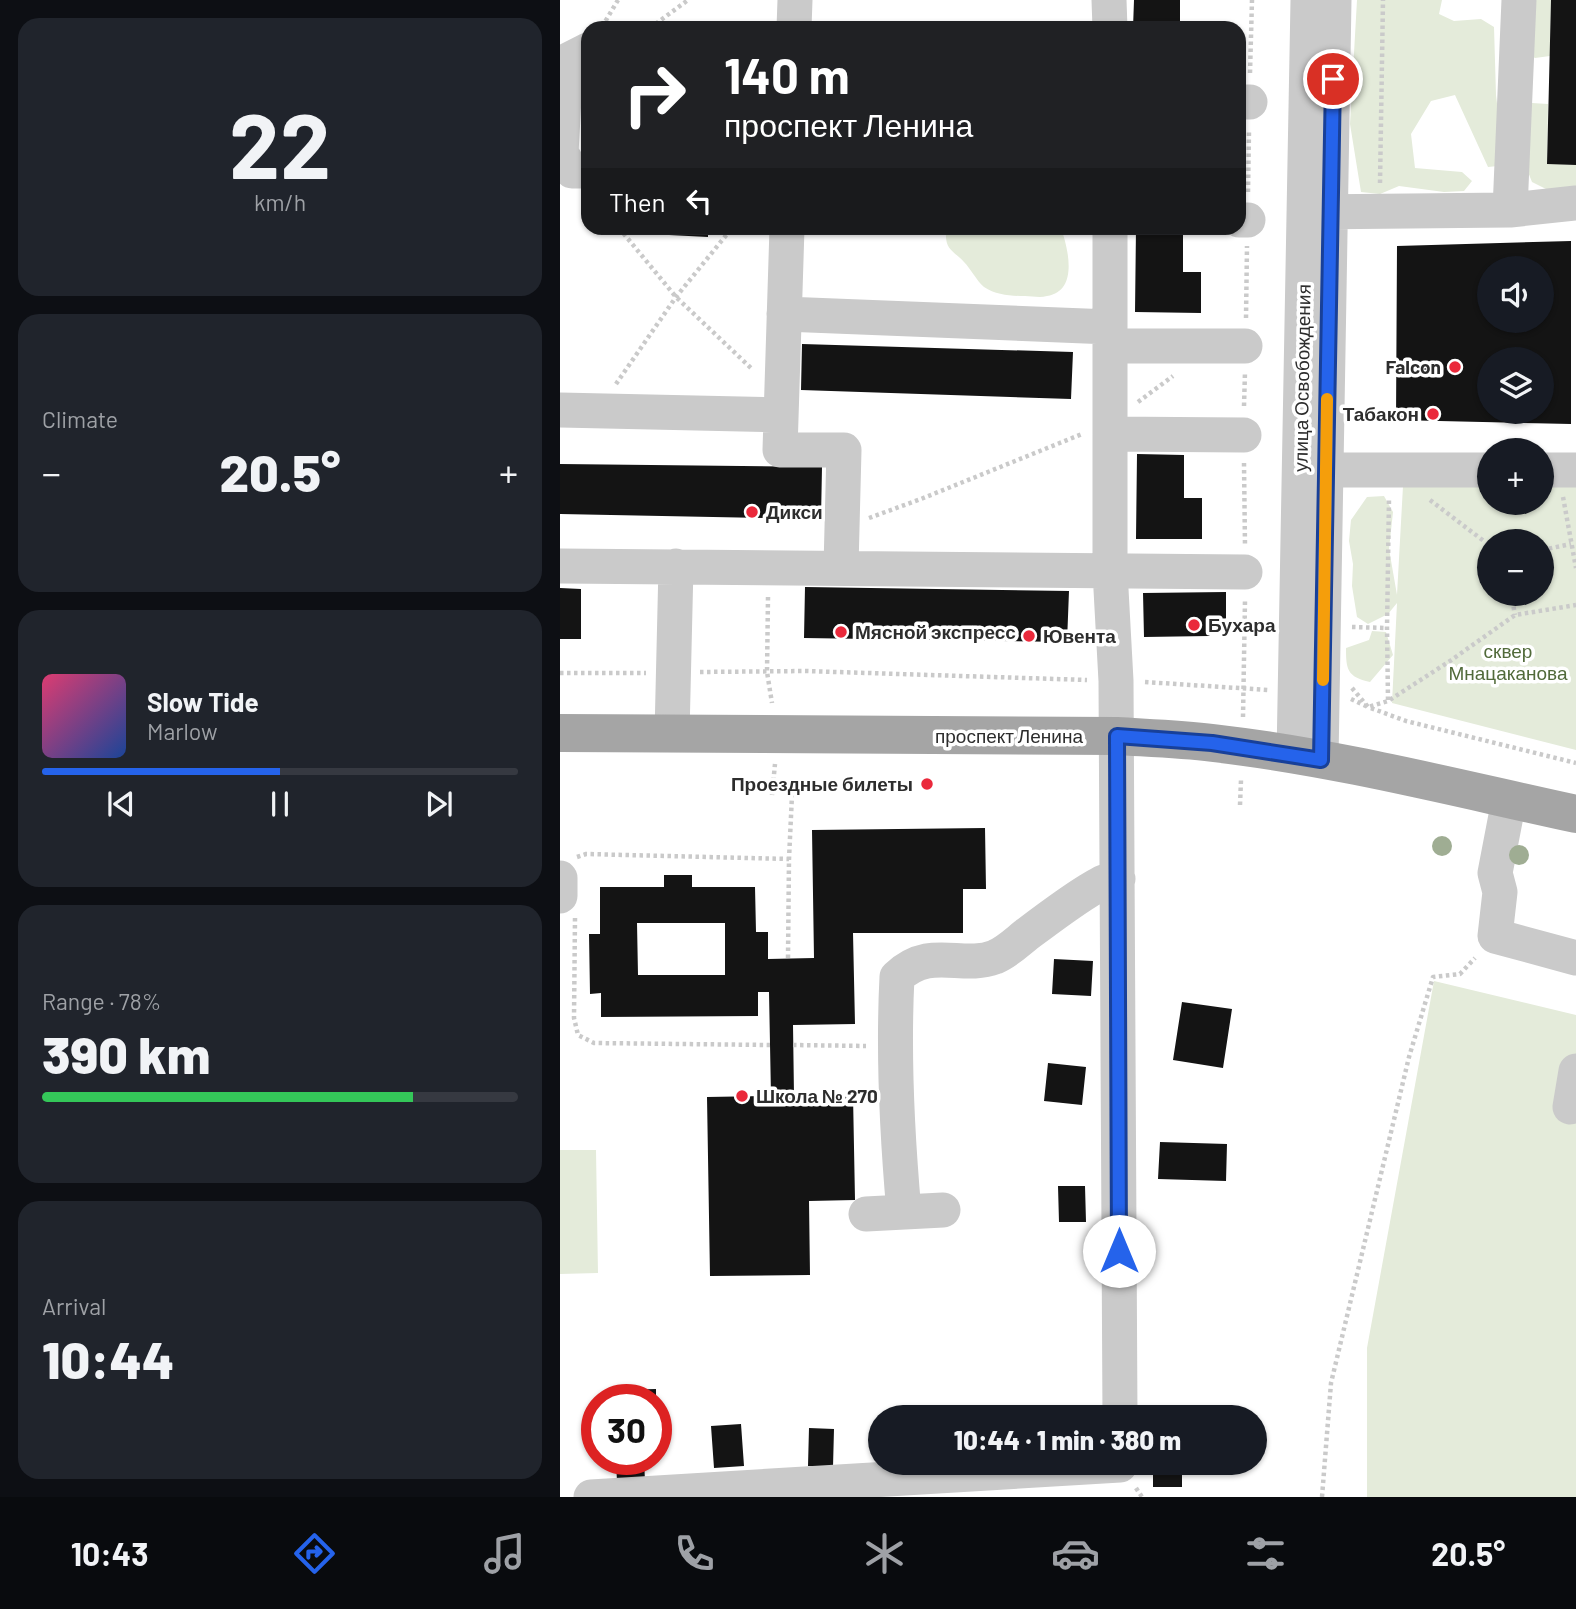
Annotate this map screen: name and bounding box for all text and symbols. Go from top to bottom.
text: 140 m [724,45,850,104]
icon: right [609,49,700,140]
pin [1303,49,1363,109]
icon: arrive [1314,60,1352,98]
text: 22 [229,88,331,197]
text: проспект Ленина [724,105,973,143]
icon: left [680,182,718,220]
text: Then [609,186,666,217]
text: km/h [254,188,306,216]
map controls [1477,256,1554,606]
button: sound [1477,256,1554,333]
street label: улица Освобождения [1288,284,1315,472]
button: layers [1477,347,1554,424]
place label: Falcon [1386,355,1441,378]
marker: Falcon [1447,359,1463,375]
place label: Табакон [1343,402,1419,425]
text: Climate [42,405,118,433]
marker: Табакон [1425,406,1441,422]
button: + [1477,438,1554,515]
text: 20.5° [219,440,341,502]
text: − [42,449,61,495]
text: + [499,449,518,495]
place label: Дикси [766,500,823,523]
marker: Дикси [744,504,760,520]
button: − [1477,529,1554,606]
place label: Бухара [1208,613,1276,636]
marker: Бухара [1186,617,1202,633]
place label: Мясной экспресс [855,620,1016,643]
marker: Мясной экспресс [833,624,849,640]
place label: Ювента [1043,624,1116,647]
marker: Ювента [1021,628,1037,644]
park label: сквер Мнацаканова [1448,639,1568,684]
text: Slow Tide [147,686,259,717]
text: Marlow [147,717,218,745]
street label: проспект Ленина [935,724,1083,747]
place label: Проездные билеты [731,772,913,795]
marker: Проездные билеты [919,776,935,792]
icon: previous [102,785,140,823]
icon: pause [261,785,299,823]
icon: next [420,785,458,823]
text: Range · 78% [42,987,161,1015]
text: 390 km [42,1022,210,1084]
place label: Школа № 270 [756,1084,878,1107]
marker: Школа № 270 [734,1088,750,1104]
position arrow [1082,1214,1156,1288]
text: Arrival [42,1292,106,1320]
text: 10:44 [42,1327,174,1389]
speed limit sign: 30 [581,1384,672,1475]
text: 10:44 · 1 min · 380 m [954,1424,1181,1455]
icon: directions [290,1529,339,1578]
icon: music [480,1529,529,1578]
icon: phone [670,1529,719,1578]
icon: climate [860,1529,909,1578]
icon: car [1051,1529,1100,1578]
icon: filters [1241,1529,1290,1578]
text: 10:43 [71,1534,148,1572]
text: 20.5° [1431,1534,1505,1572]

